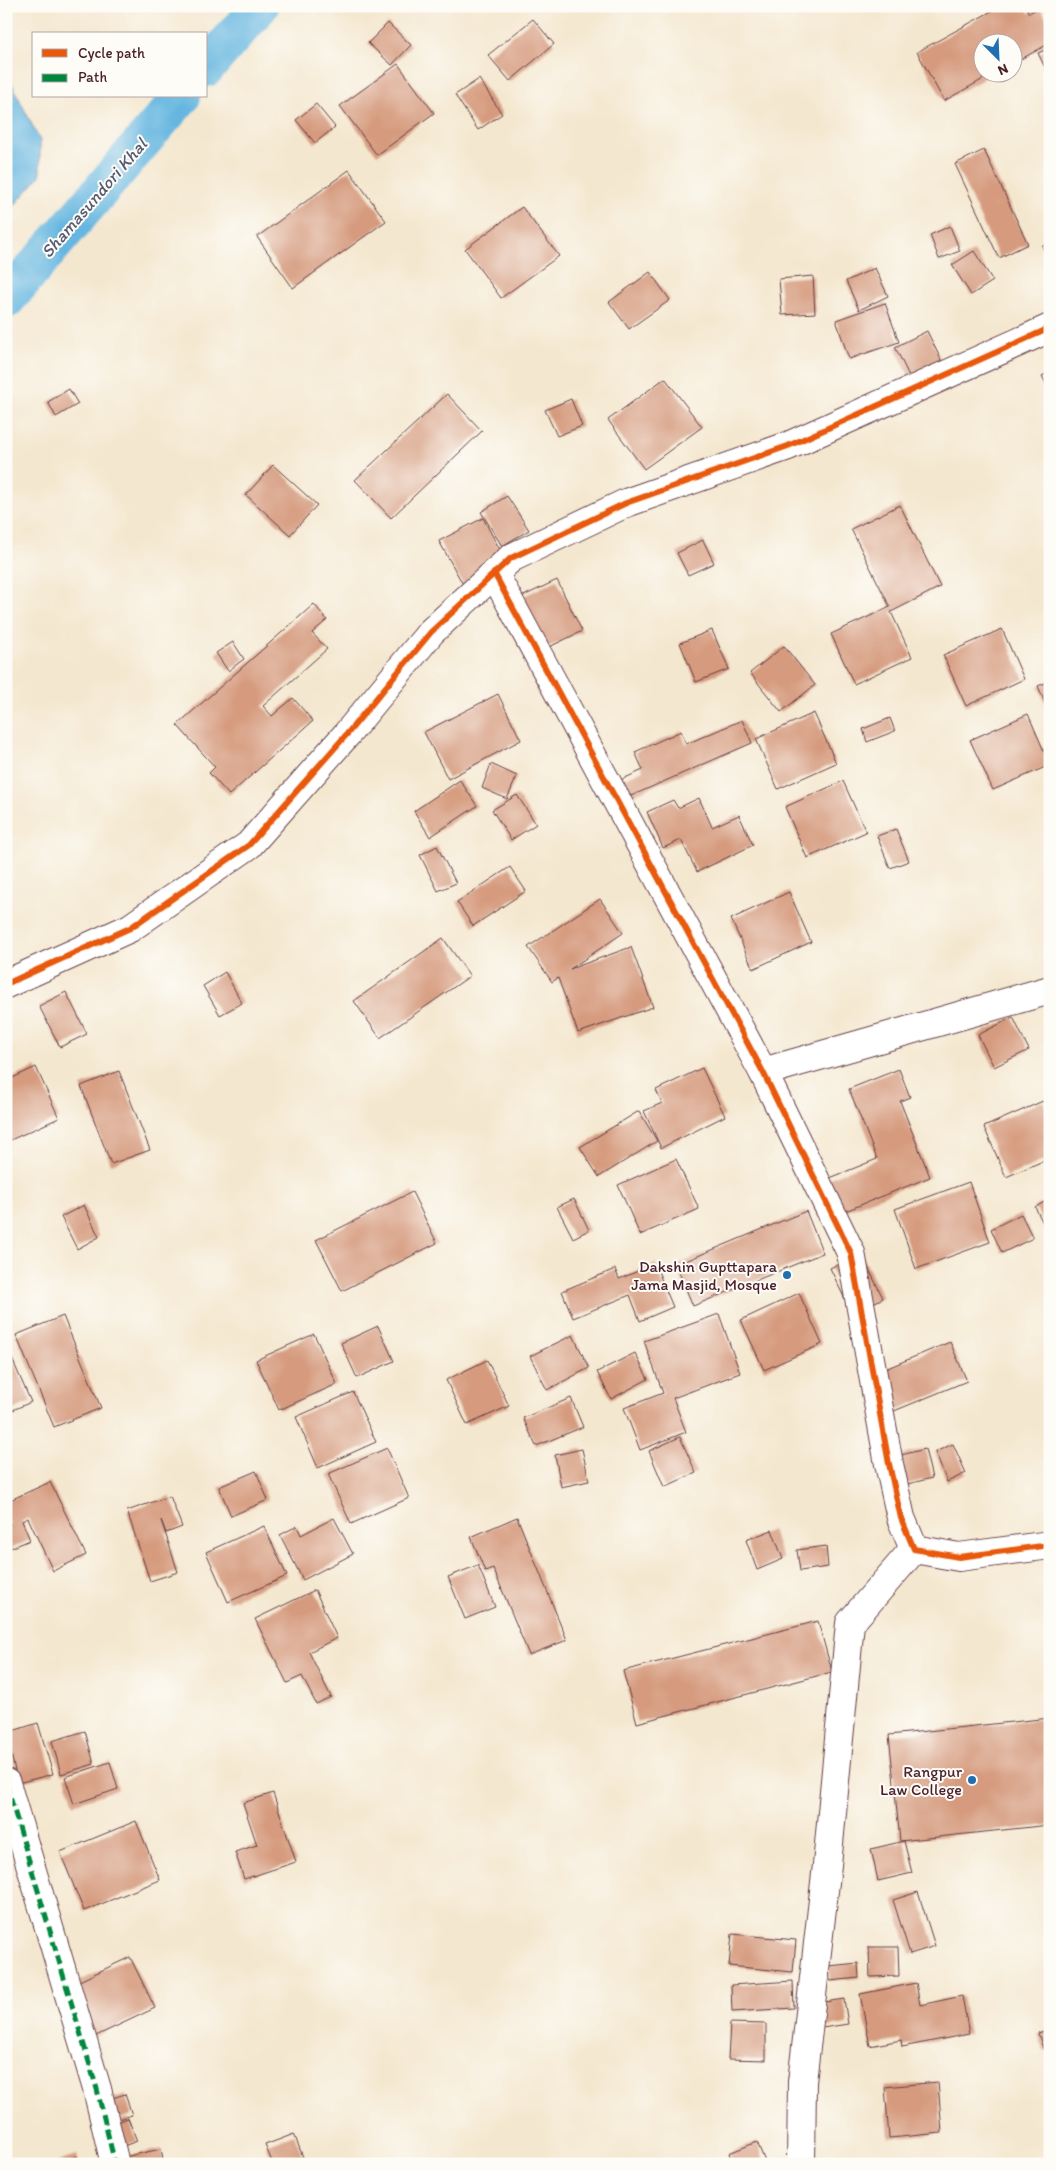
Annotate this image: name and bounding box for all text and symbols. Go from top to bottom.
legend [32,32,208,98]
north arrow [974,32,1024,82]
text: Cycle path [78,44,145,62]
text: N [995,60,1011,79]
text: Path [78,68,107,86]
water label: Shamasundori Khal [36,132,153,262]
place label: Dakshin Gupttapara Jama Masjid, Mosque [631,1257,778,1294]
marker: Dakshin Gupttapara Jama Masjid, Mosque [781,1269,793,1281]
place label: Rangpur Law College [880,1762,963,1799]
marker: Rangpur Law College [966,1774,978,1786]

